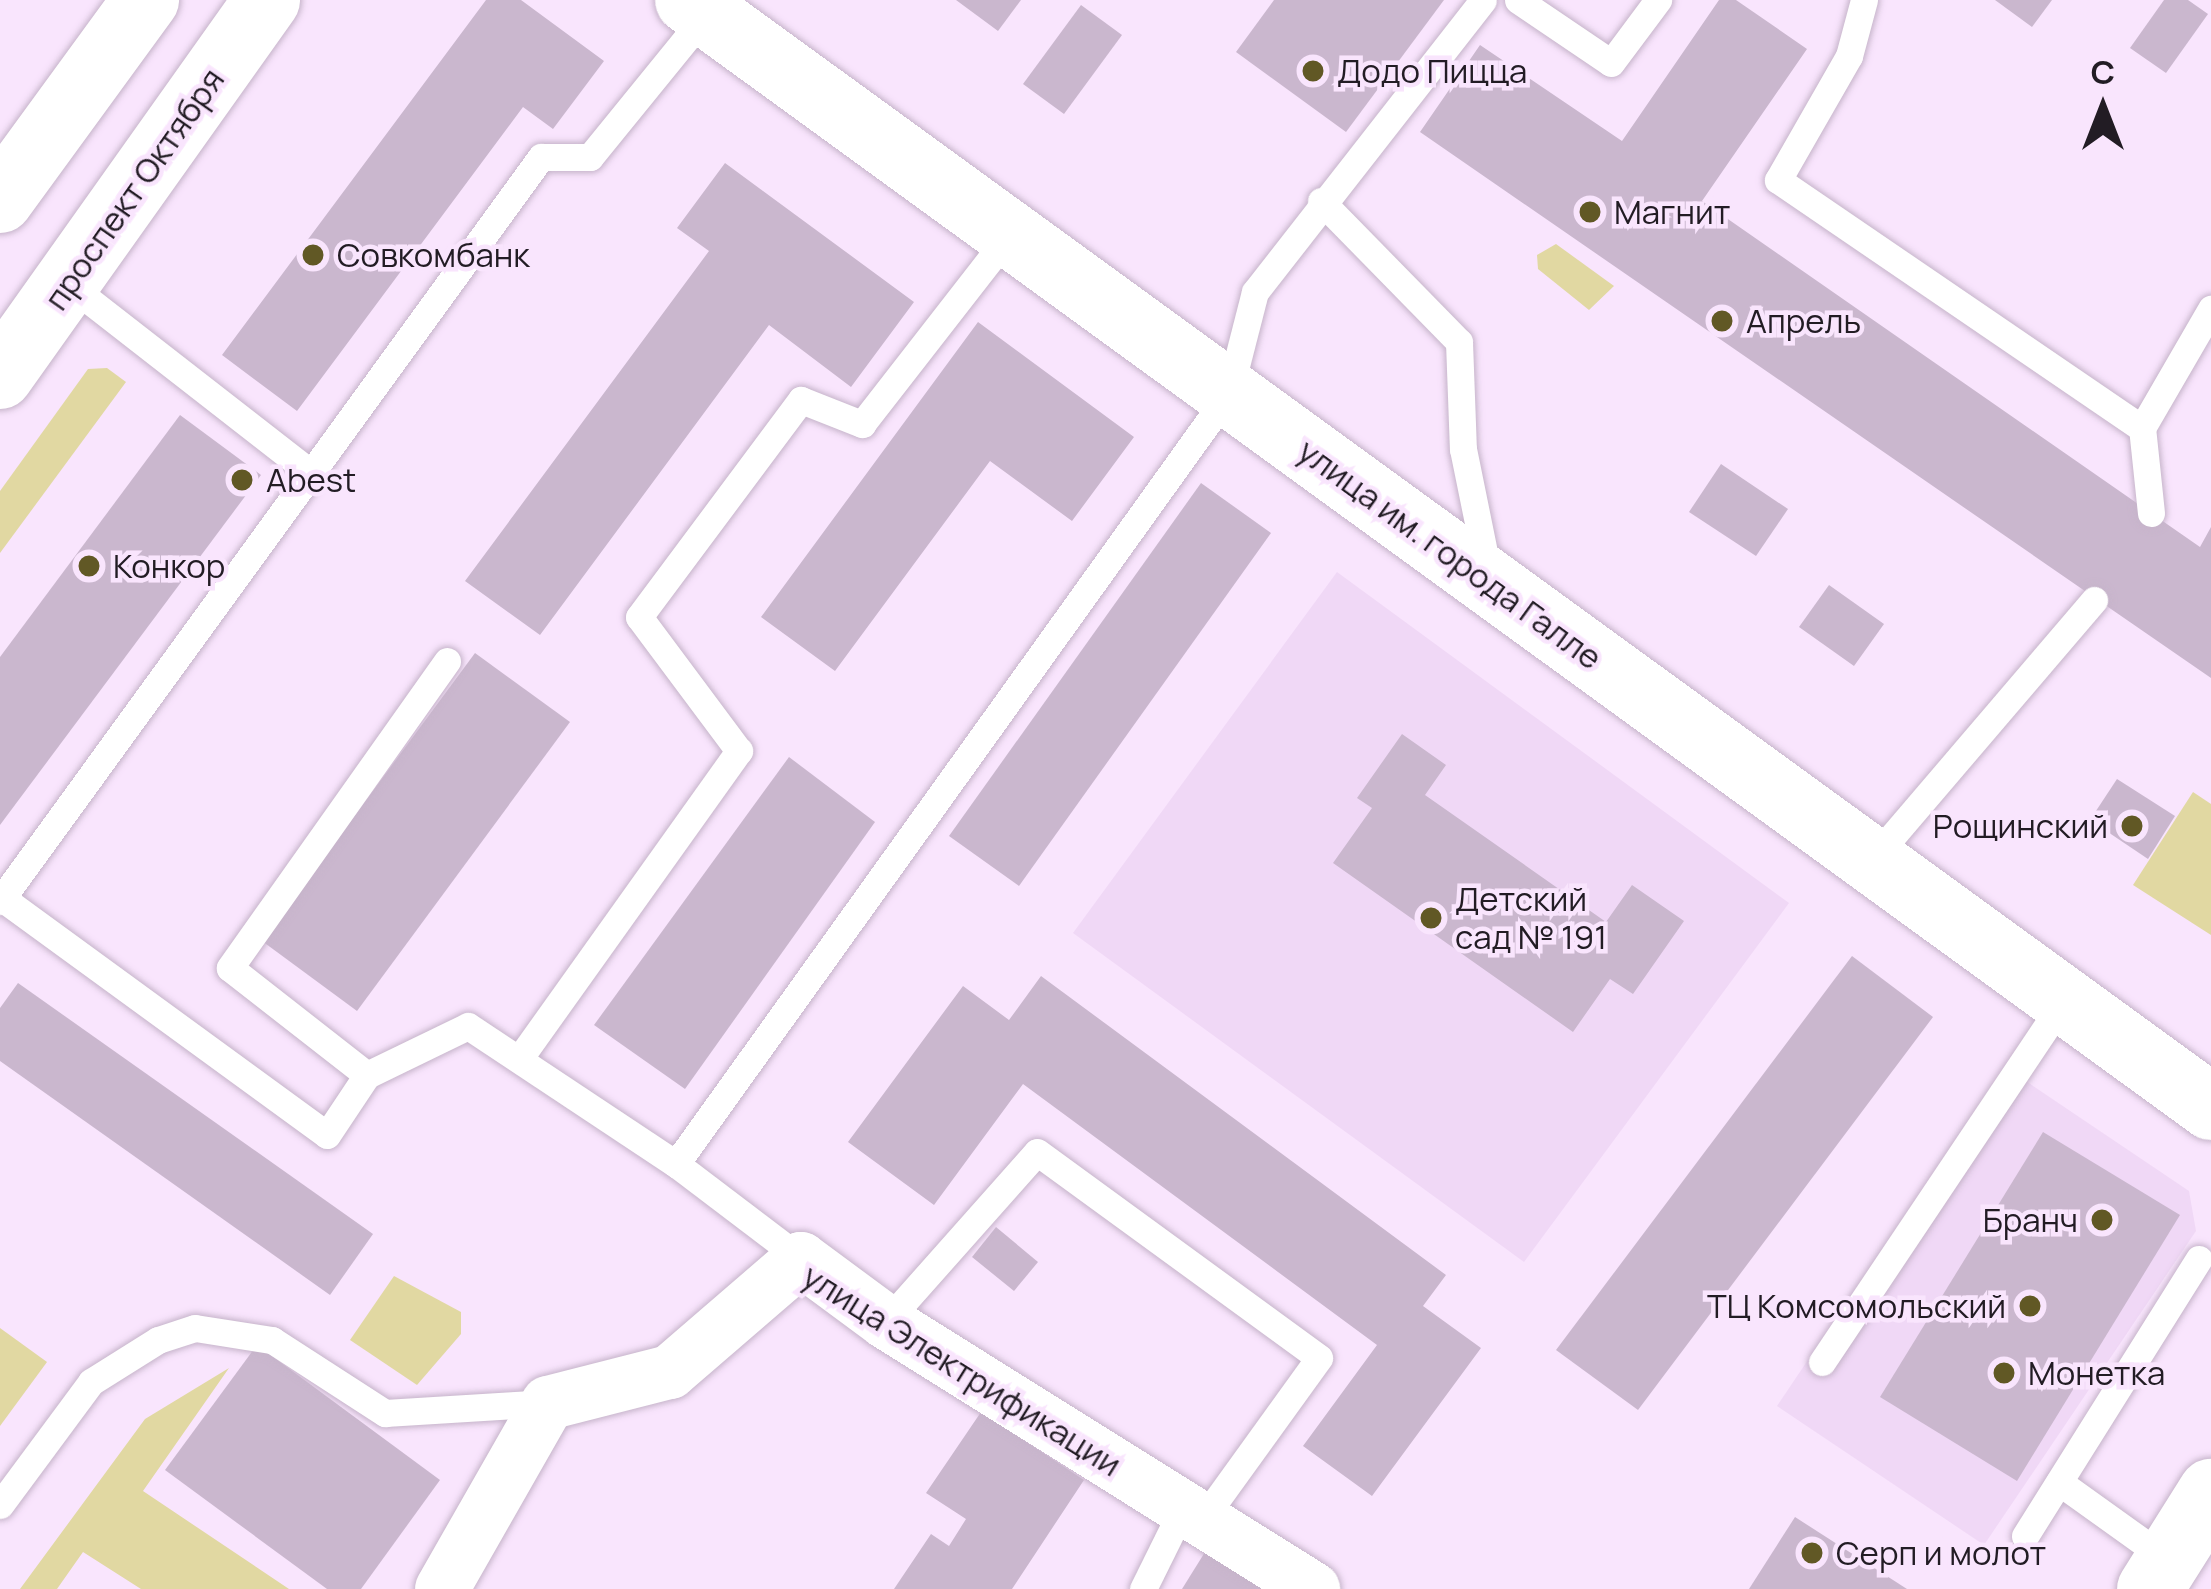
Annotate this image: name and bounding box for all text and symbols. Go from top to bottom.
north arrow [2043,48,2163,168]
text: С [2091,49,2115,94]
place label: Додо Пицца [1337,51,1527,91]
marker: Додо Пицца [1300,58,1326,84]
street label: проспект Октября [36,61,232,317]
place label: Магнит [1614,192,1730,232]
marker: Магнит [1577,199,1603,225]
place label: Совкомбанк [337,235,530,275]
marker: Совкомбанк [300,242,326,268]
place label: Апрель [1746,301,1861,341]
marker: Апрель [1709,308,1735,334]
street label: улица им. города Галле [1291,431,1609,677]
place label: Abest [266,460,356,500]
marker: Abest [229,467,255,493]
place label: Конкор [113,546,225,586]
marker: Конкор [76,553,102,579]
place label: Рощинский [1933,806,2108,846]
marker: Рощинский [2119,813,2145,839]
place label: Детский сад № 191 [1455,879,1607,957]
marker: Детский сад № 191 [1418,905,1444,931]
place label: Бранч [1983,1200,2078,1240]
marker: Бранч [2089,1207,2115,1233]
street label: улица Электрификации [796,1256,1128,1484]
place label: ТЦ Комсомольский [1707,1286,2006,1326]
marker: ТЦ Комсомольский [2017,1293,2043,1319]
place label: Монетка [2028,1353,2165,1393]
marker: Монетка [1991,1360,2017,1386]
place label: Серп и молот [1836,1533,2046,1573]
marker: Серп и молот [1799,1540,1825,1566]

